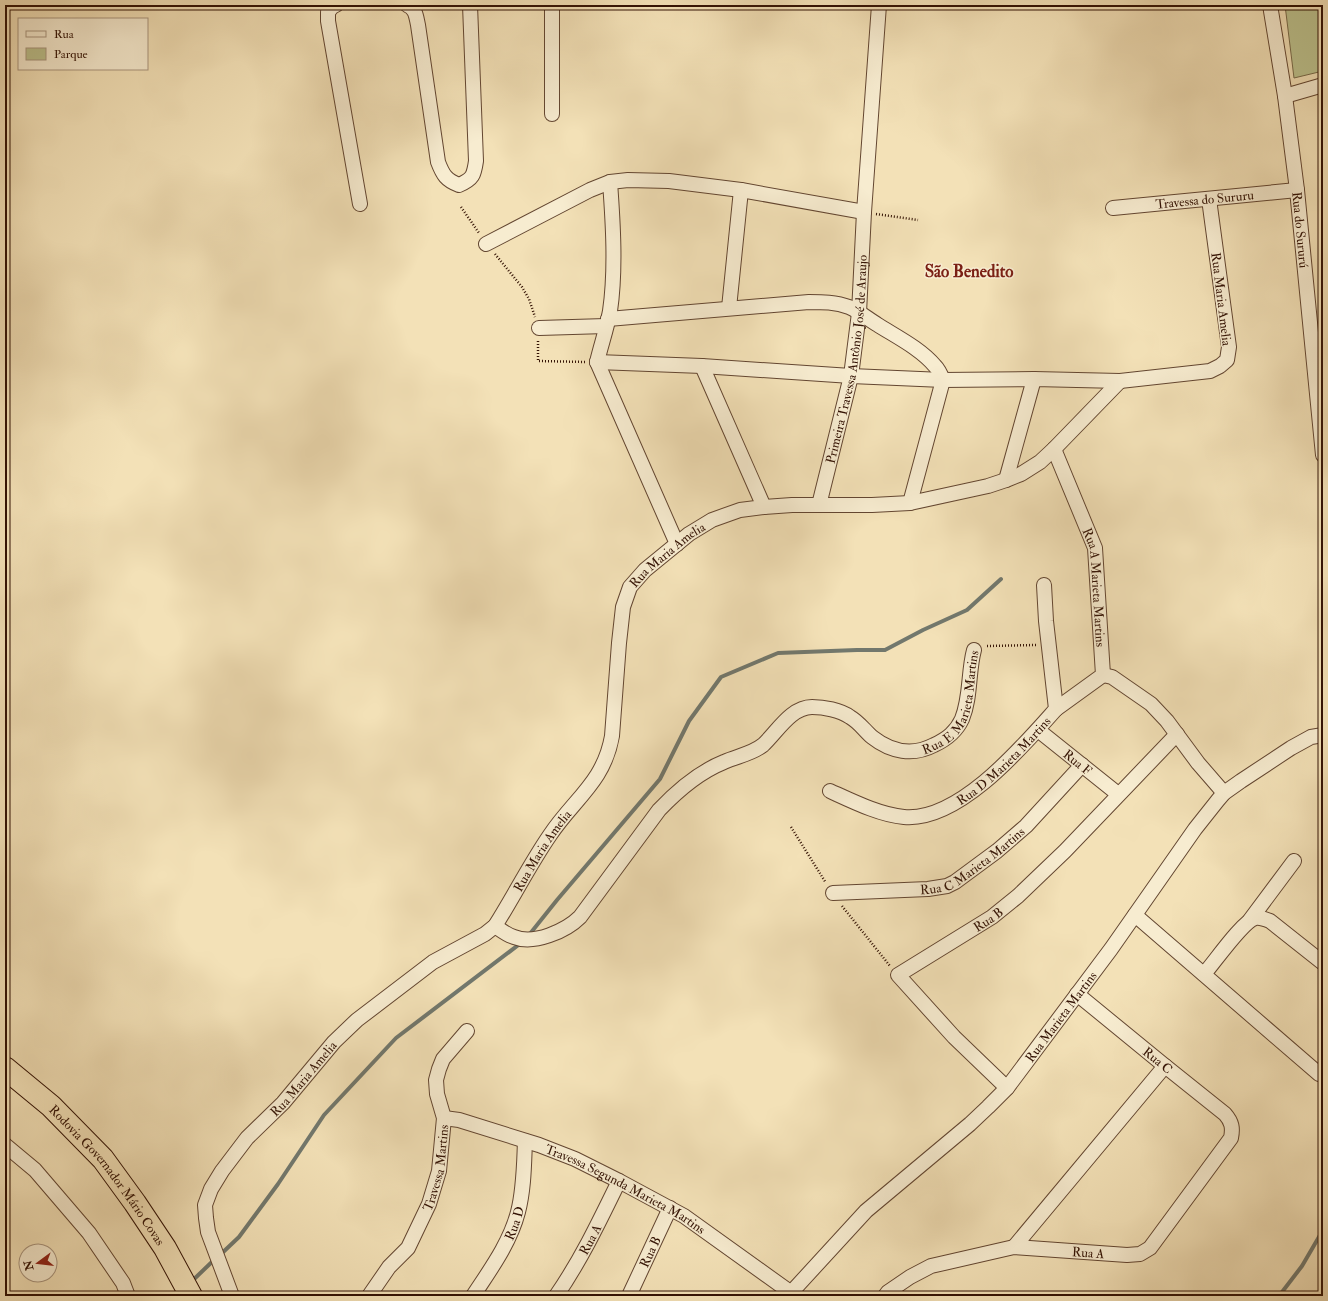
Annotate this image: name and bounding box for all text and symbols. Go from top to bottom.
legend [18,18,148,70]
text: Rua [54,27,75,42]
text: Parque [54,47,88,62]
street label: Travessa do Sururu [1155,187,1255,213]
street label: Rua do Sururú [1288,191,1312,269]
street label: Rua Maria Amelia [1207,251,1235,347]
street label: Primeira Travessa Antônio José de Araujo [823,254,871,465]
district label: São Benedito [925,261,1013,282]
street label: Rua Maria Amelia [626,519,709,591]
street label: Rua A Marieta Martins [1078,526,1108,648]
street label: Rua E Marieta Martins [920,648,983,758]
street label: Rua D Marieta Martins [954,713,1055,809]
street label: Rua F [1060,746,1095,779]
street label: Rua Maria Amelia [510,806,575,895]
street label: Rua C Marieta Martins [920,824,1029,898]
street label: Rua B [971,904,1007,936]
street label: Rua Marieta Martins [1022,968,1101,1066]
street label: Rua Maria Amelia [267,1038,341,1120]
street label: Rua C [1139,1044,1175,1078]
street label: Rodovia Governador Mário Covas [45,1102,168,1249]
street label: Travessa Martins [420,1123,452,1214]
street label: Travessa Segunda Marieta Martins [543,1141,709,1238]
street label: Rua D [502,1205,528,1243]
street label: Rua A [576,1221,606,1258]
street label: Rua B [636,1234,665,1270]
north arrow [18,1243,58,1283]
street label: Rua A [1072,1244,1106,1262]
text: N [21,1258,37,1273]

